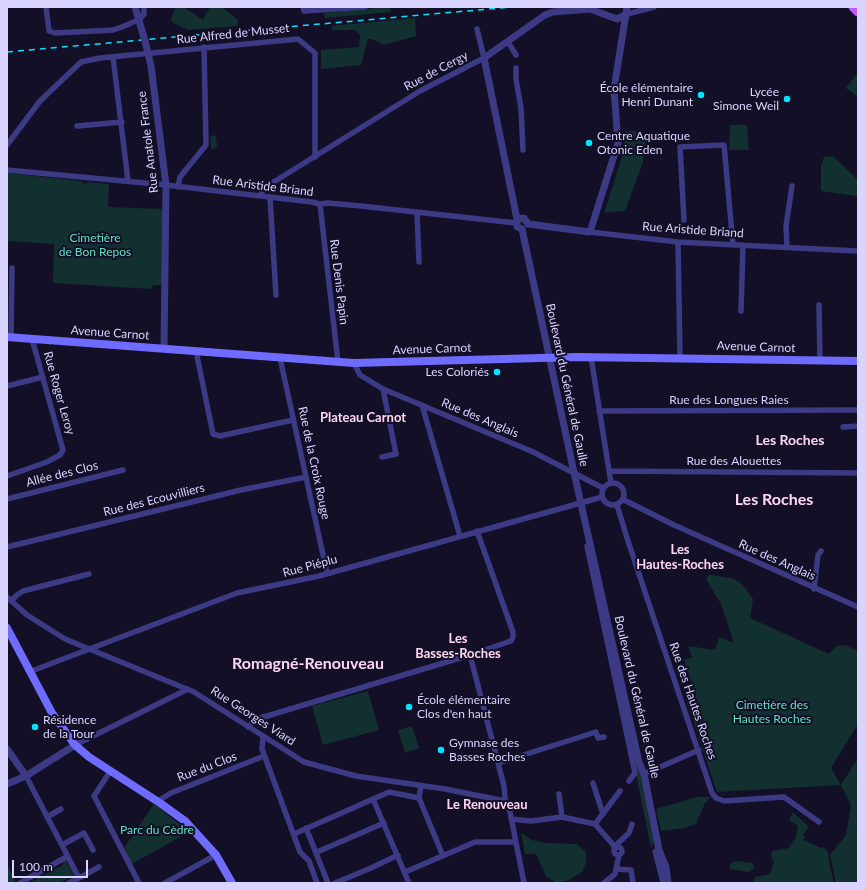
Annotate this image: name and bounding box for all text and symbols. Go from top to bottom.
street label: Rue Alfred de Musset [176,21,290,47]
street label: Rue de Cergy [402,48,470,94]
place label: École élémentaire Henri Dunant [600,81,693,109]
place label: Lycée Simone Weil [713,85,779,113]
street label: Rue Anatole France [135,90,161,194]
marker: École élémentaire Henri Dunant [696,90,706,100]
marker: Lycée Simone Weil [782,94,792,104]
place label: Centre Aquatique Otonic Eden [597,129,690,157]
marker: Centre Aquatique Otonic Eden [584,138,594,148]
street label: Rue Aristide Briand [212,173,314,199]
street label: Rue Aristide Briand [642,219,744,241]
park label: Cimetière de Bon Repos [59,231,131,259]
street label: Rue Denis Papin [327,239,351,325]
street label: Boulevard du Général de Gaulle [543,302,591,468]
street label: Avenue Carnot [70,323,150,343]
street label: Avenue Carnot [716,338,796,356]
street label: Avenue Carnot [392,340,472,358]
street label: Rue Roger Leroy [40,350,78,436]
place label: Les Coloriés [426,365,489,379]
marker: Les Coloriés [492,367,502,377]
street label: Rue des Longues Raies [669,393,789,407]
street label: Rue des Anglais [439,395,521,441]
street label: Rue de la Croix Rouge [295,405,333,521]
district label: Plateau Carnot [320,410,406,426]
district label: Les Roches [756,432,824,448]
street label: Rue des Alouettes [686,454,782,468]
street label: Allée des Clos [25,458,99,490]
street label: Rue des Ecouvilliers [102,480,206,520]
district label: Les Roches [735,490,813,510]
street label: Rue des Anglais [736,537,818,583]
district label: Les Hautes-Roches [636,542,724,573]
street label: Rue Piéplu [281,552,339,580]
street label: Boulevard du Général de Gaulle [611,614,663,780]
district label: Les Basses-Roches [415,631,501,662]
street label: Rue des Hautes Roches [666,640,720,762]
district label: Romagné-Renouveau [232,654,384,674]
street label: Rue Georges Viard [208,683,298,749]
place label: École élémentaire Clos d'en haut [417,693,510,721]
park label: Cimetière des Hautes Roches [733,698,811,726]
marker: École élémentaire Clos d'en haut [404,702,414,712]
place label: Résidence de la Tour [43,713,96,741]
marker: Résidence de la Tour [30,722,40,732]
place label: Gymnase des Basses Roches [449,736,526,764]
marker: Gymnase des Basses Roches [436,745,446,755]
street label: Rue du Clos [175,749,239,785]
district label: Le Renouveau [446,797,528,813]
park label: Parc du Cèdre [120,823,194,837]
scale bar [14,852,90,878]
text: 100 m [19,859,53,874]

